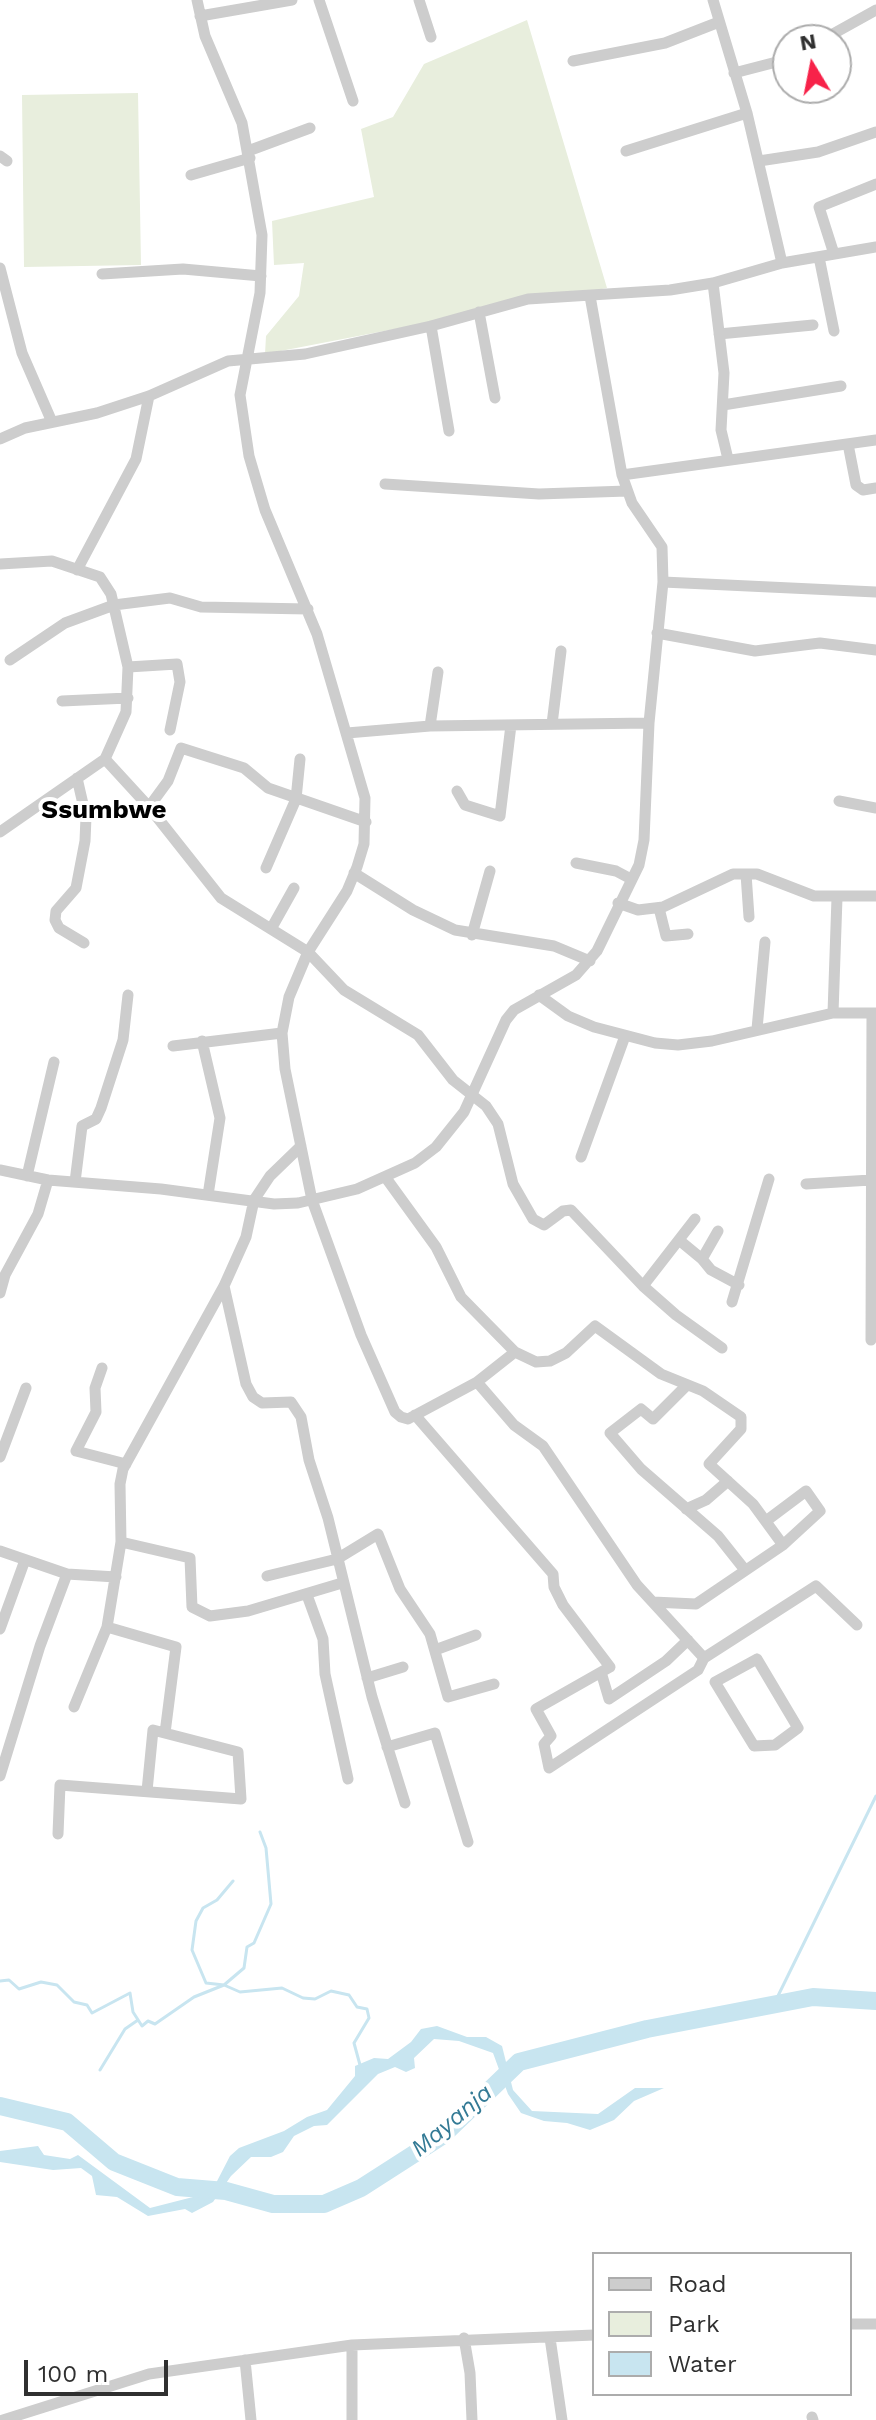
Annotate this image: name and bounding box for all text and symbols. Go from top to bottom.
north arrow [772,24,852,104]
text: N [798,28,818,56]
district label: Ssumbwe [41,794,167,826]
water label: Mayanja [405,2079,499,2163]
legend [592,2252,852,2396]
text: Road [668,2270,727,2298]
text: Park [668,2310,720,2338]
scale bar [28,2344,172,2394]
text: Water [668,2350,737,2378]
text: 100 m [38,2360,108,2388]

